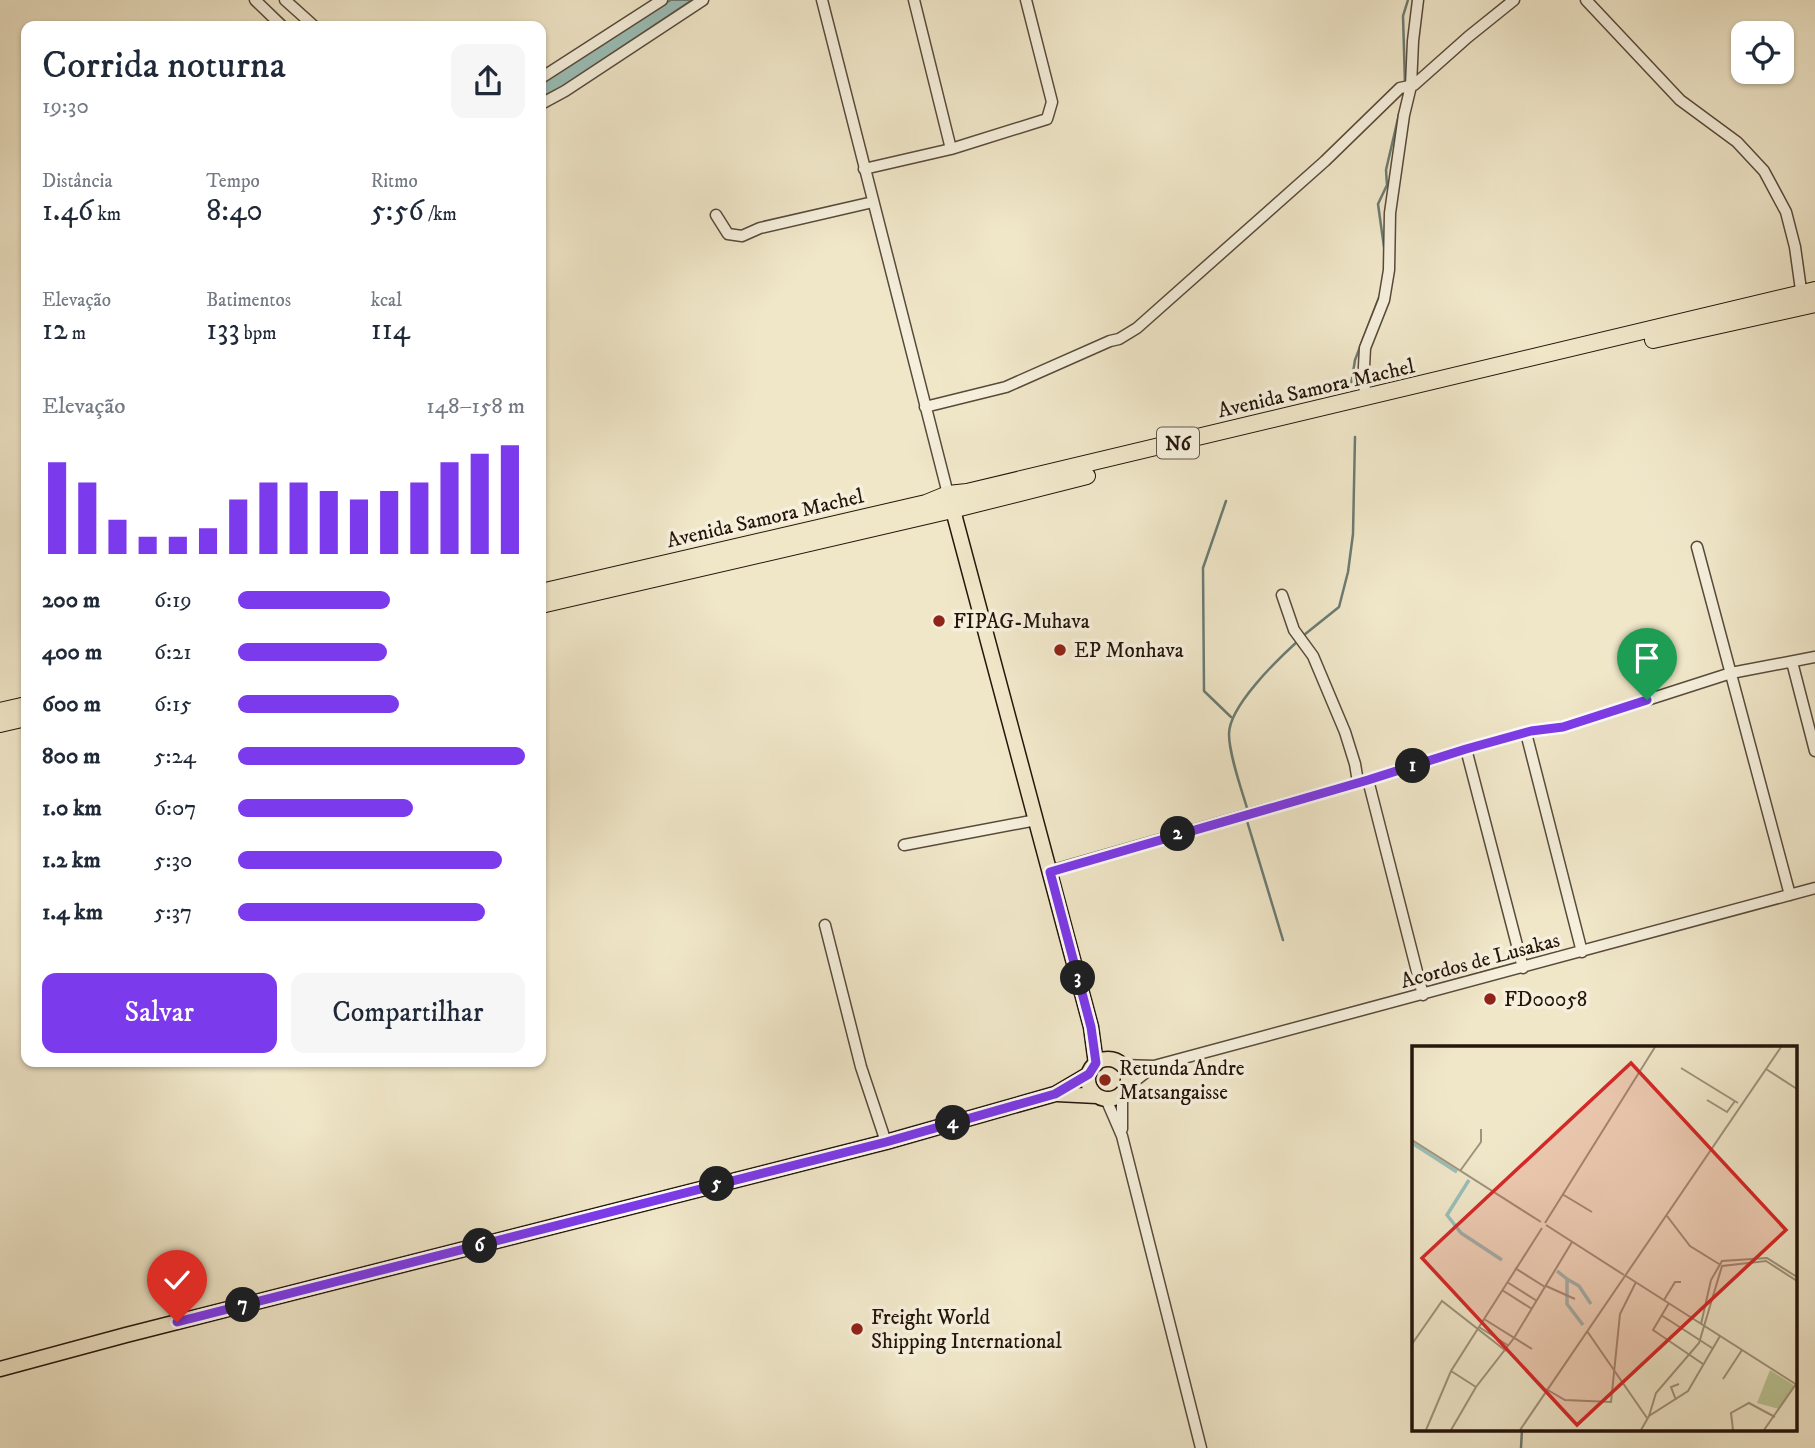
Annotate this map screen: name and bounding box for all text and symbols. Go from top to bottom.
map controls [1731,21,1794,84]
button: locate [1731,21,1794,84]
text: Corrida noturna [42,42,286,90]
button: share [451,44,525,118]
text: 19:30 [42,92,89,121]
text: Distância [42,170,113,193]
text: Tempo [206,170,260,193]
text: Ritmo [371,170,418,193]
text: 1.46 [42,193,93,230]
text: 8:40 [206,193,263,230]
text: 5:56 [371,193,424,230]
text: km [93,203,121,226]
text: /km [424,203,457,226]
text: Elevação [42,289,111,312]
text: Batimentos [206,289,291,312]
text: kcal [371,289,402,312]
text: 12 [42,312,68,349]
text: 133 [206,312,240,349]
text: 114 [371,312,410,349]
text: m [68,322,86,345]
text: bpm [240,322,277,345]
street label: Avenida Samora Machel [1215,354,1418,424]
text: Elevação [42,392,125,421]
text: 148–158 m [426,392,525,421]
road number: N6 [1157,428,1199,458]
street label: Avenida Samora Machel [664,484,867,554]
text: 200 m [42,586,100,615]
text: 6:19 [154,586,192,615]
place label: FIPAG-Muhava [953,609,1090,635]
marker: FIPAG-Muhava [931,613,947,629]
pin [1617,628,1677,700]
text: 400 m [42,638,102,667]
text: 6:21 [154,638,192,667]
place label: EP Monhava [1074,638,1184,664]
icon: arrive [1628,639,1666,677]
marker: EP Monhava [1052,642,1068,658]
text: 600 m [42,690,101,719]
text: 6:15 [154,690,192,719]
text: 800 m [42,742,100,771]
text: 5:24 [154,742,196,771]
pin: 1 [1396,748,1430,784]
text: 1 [1409,754,1416,777]
text: 1.0 km [42,794,102,823]
text: 6:07 [154,794,196,823]
pin: 2 [1160,816,1196,852]
text: 2 [1173,822,1182,845]
text: 1.2 km [42,846,101,875]
text: 5:30 [154,846,192,875]
text: 1.4 km [42,898,103,927]
text: 5:37 [154,898,192,927]
street label: Acordos de Lusakas [1398,927,1563,995]
pin: 3 [1060,960,1096,996]
text: 3 [1074,966,1081,989]
button: Salvar [42,973,277,1053]
button: Compartilhar [291,973,525,1053]
place label: FD00058 [1504,987,1587,1013]
marker: FD00058 [1482,991,1498,1007]
inset map [1412,1046,1798,1430]
place label: Retunda Andre Matsangaisse [1119,1056,1245,1106]
marker: Retunda Andre Matsangaisse [1097,1072,1113,1088]
pin: 4 [936,1106,970,1140]
text: 4 [947,1111,958,1134]
pin: 5 [700,1166,734,1202]
text: 5 [712,1172,721,1195]
pin: 6 [462,1228,498,1264]
text: 6 [475,1234,484,1257]
pin [147,1250,207,1322]
icon: check [158,1261,196,1299]
pin: 7 [226,1288,260,1322]
text: 7 [237,1293,248,1316]
place label: Freight World Shipping International [871,1305,1063,1355]
marker: Freight World Shipping International [849,1321,865,1337]

